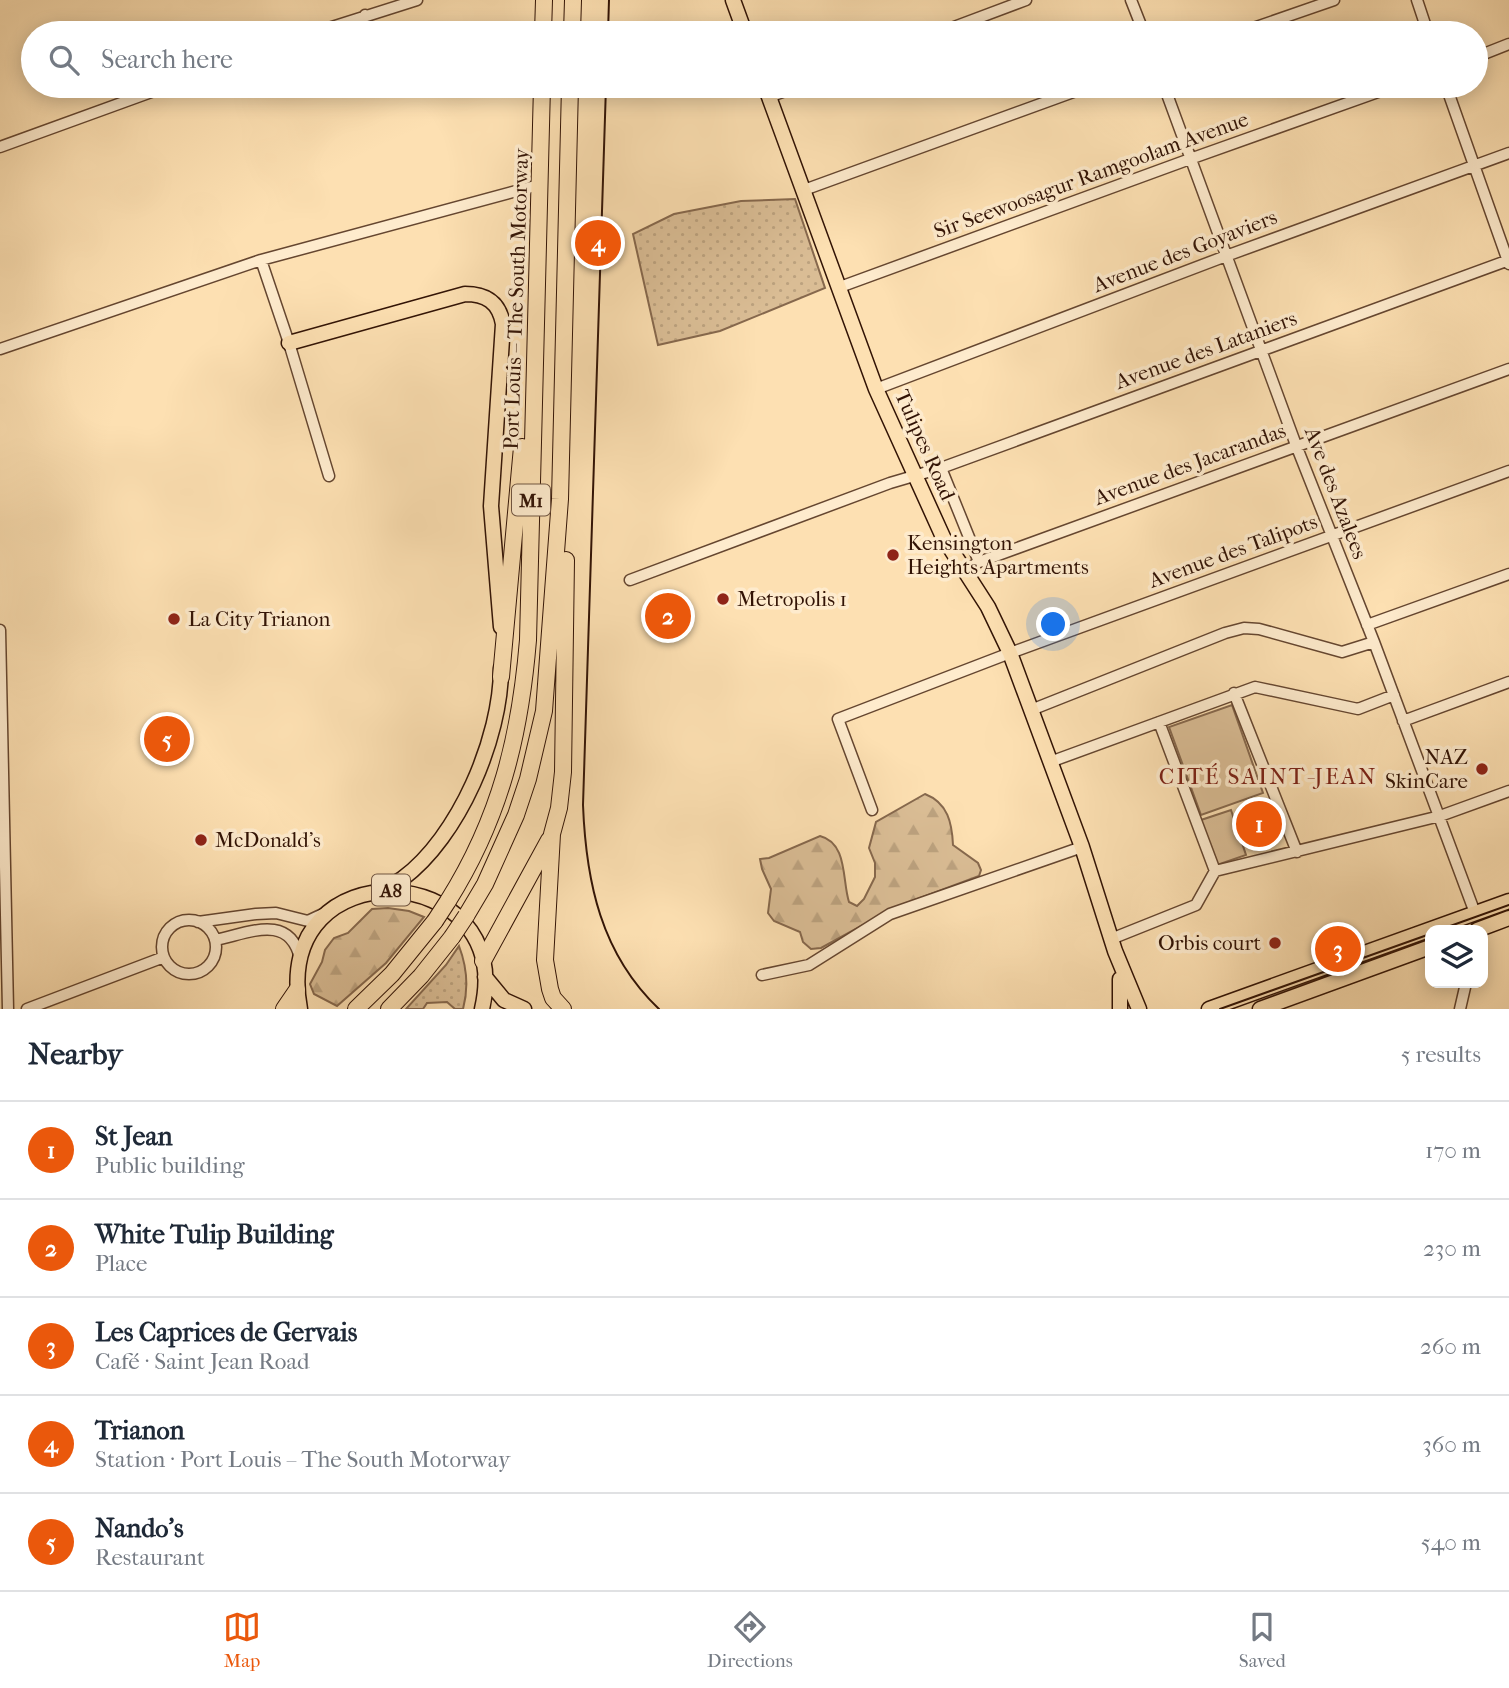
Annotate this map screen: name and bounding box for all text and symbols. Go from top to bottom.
search box [21,21,1488,98]
icon: search [45,41,83,79]
text: Search here [101,44,233,75]
street label: Sir Seewoosagur Ramgoolam Avenue [930,107,1252,243]
street label: Port Louis – The South Motorway [499,147,533,450]
street label: Avenue des Goyaviers [1089,205,1281,298]
pin: 4 [575,217,621,269]
street label: Avenue des Lataniers [1111,306,1300,394]
street label: Tulipes Road [890,386,960,504]
street label: Avenue des Jacarandas [1090,418,1289,510]
street label: Ave des Azalees [1300,423,1372,562]
road number: M1 [512,485,550,516]
street label: Avenue des Talipots [1144,509,1321,593]
place label: Kensington Heights Apartments [907,531,1089,579]
marker: Kensington Heights Apartments [885,547,901,563]
place label: Metropolis 1 [737,587,847,611]
pin: 2 [645,590,691,642]
marker: Metropolis 1 [715,591,731,607]
place label: La City Trianon [188,607,331,631]
your location [1036,607,1070,641]
marker: La City Trianon [166,611,182,627]
pin: 5 [144,713,190,765]
place label: NAZ SkinCare [1385,745,1468,793]
marker: NAZ SkinCare [1474,761,1490,777]
district label: CITÉ SAINT-JEAN [1159,763,1377,790]
pin: 1 [1236,798,1282,850]
place label: McDonald's [215,828,321,852]
marker: McDonald's [193,832,209,848]
road number: A8 [372,874,410,906]
pin: 3 [1315,923,1361,975]
map controls [1425,925,1488,988]
button: layers [1425,925,1488,988]
place label: Orbis court [1158,931,1262,955]
marker: Orbis court [1267,935,1283,951]
text: Nearby [28,1037,123,1072]
text: 5 results [1401,1041,1481,1068]
text: St Jean [95,1121,173,1152]
text: 1 [47,1137,55,1164]
text: 170 m [1425,1137,1481,1164]
text: Public building [95,1152,245,1179]
text: White Tulip Building [95,1219,334,1250]
text: 2 [45,1235,57,1262]
text: 230 m [1423,1235,1481,1262]
text: Place [95,1250,147,1277]
text: Les Caprices de Gervais [95,1317,357,1348]
text: 3 [46,1333,56,1360]
text: 260 m [1420,1333,1481,1360]
text: Café · Saint Jean Road [95,1348,310,1375]
text: Trianon [95,1415,185,1446]
text: 4 [44,1431,58,1458]
text: 360 m [1422,1431,1481,1458]
text: Station · Port Louis – The South Motorway [95,1446,510,1473]
text: Nando's [95,1513,184,1544]
text: 5 [46,1529,56,1556]
text: 540 m [1421,1529,1481,1556]
text: Restaurant [95,1544,205,1571]
tab: Map [223,1608,261,1672]
tab: Directions [707,1608,793,1672]
tab: Saved [1239,1608,1286,1672]

